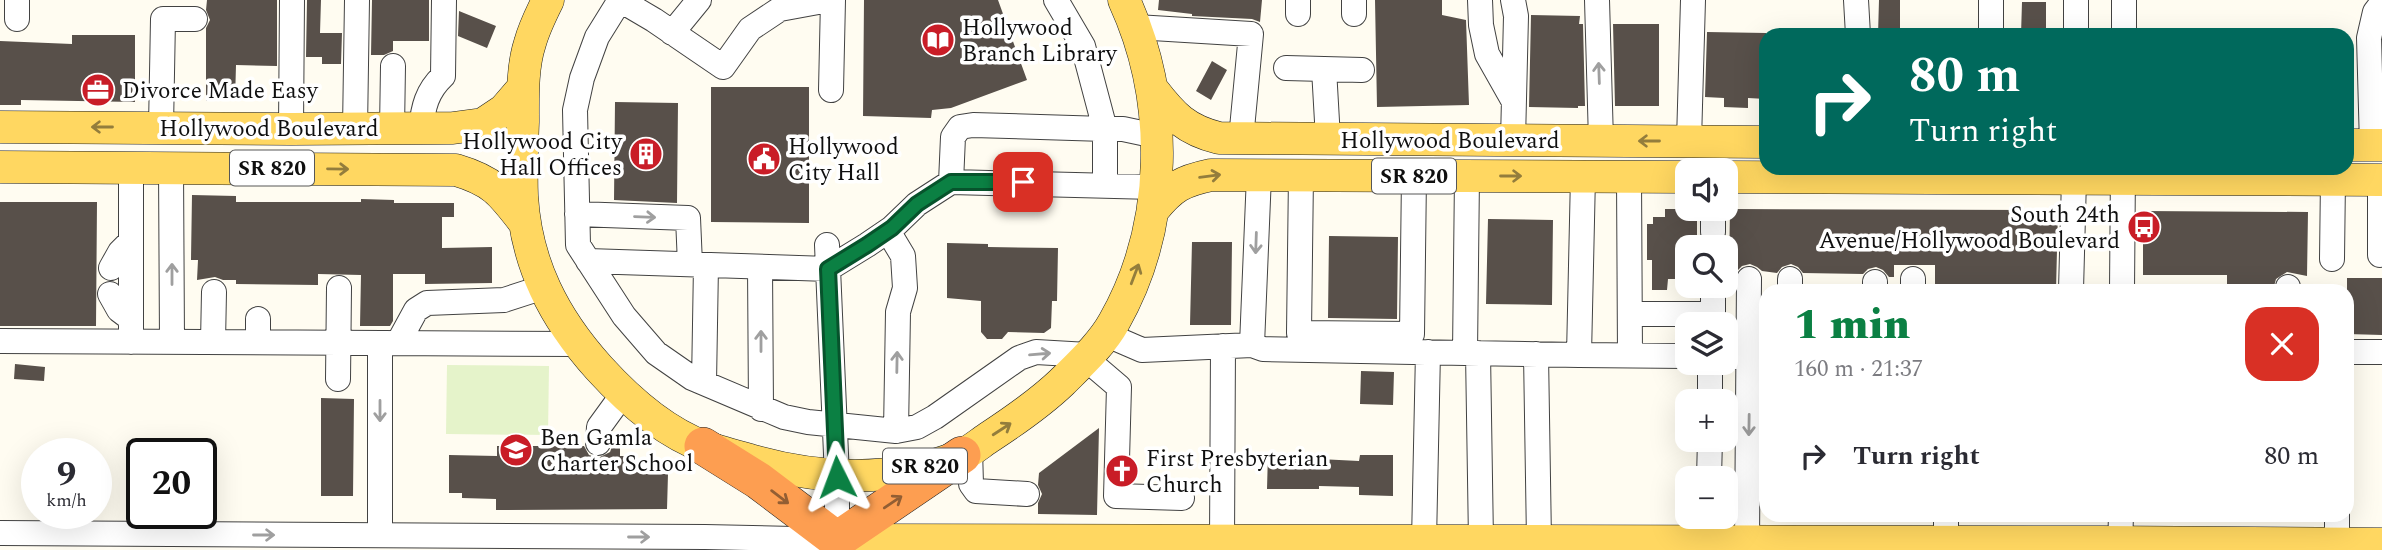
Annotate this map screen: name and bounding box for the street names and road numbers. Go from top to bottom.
street label: Hollywood Boulevard [159,112,379,147]
street label: Hollywood Boulevard [1340,124,1560,159]
road number: SR 820 [230,150,314,186]
road number: SR 820 [1372,158,1456,194]
road number: SR 820 [883,448,967,484]

